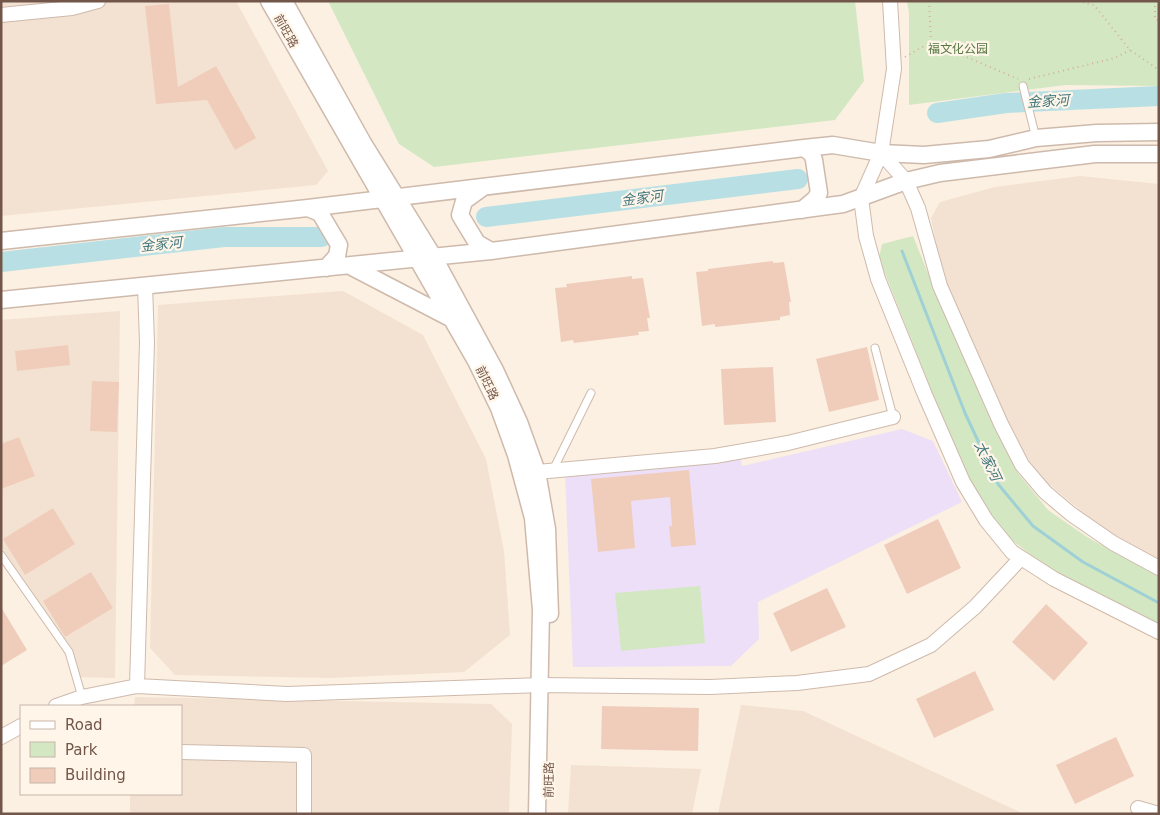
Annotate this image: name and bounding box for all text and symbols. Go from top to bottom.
street label: 前旺路 [271,12,301,50]
park label: 福文化公园 [928,42,988,56]
water label: 金家河 [1027,92,1072,110]
water label: 金家河 [620,187,667,208]
water label: 金家河 [139,234,186,254]
street label: 前旺路 [473,364,501,402]
water label: 太家河 [972,439,1006,486]
legend [20,705,182,795]
text: Road [65,716,103,734]
text: Park [65,741,98,759]
street label: 前旺路 [542,762,556,798]
text: Building [65,766,126,784]

